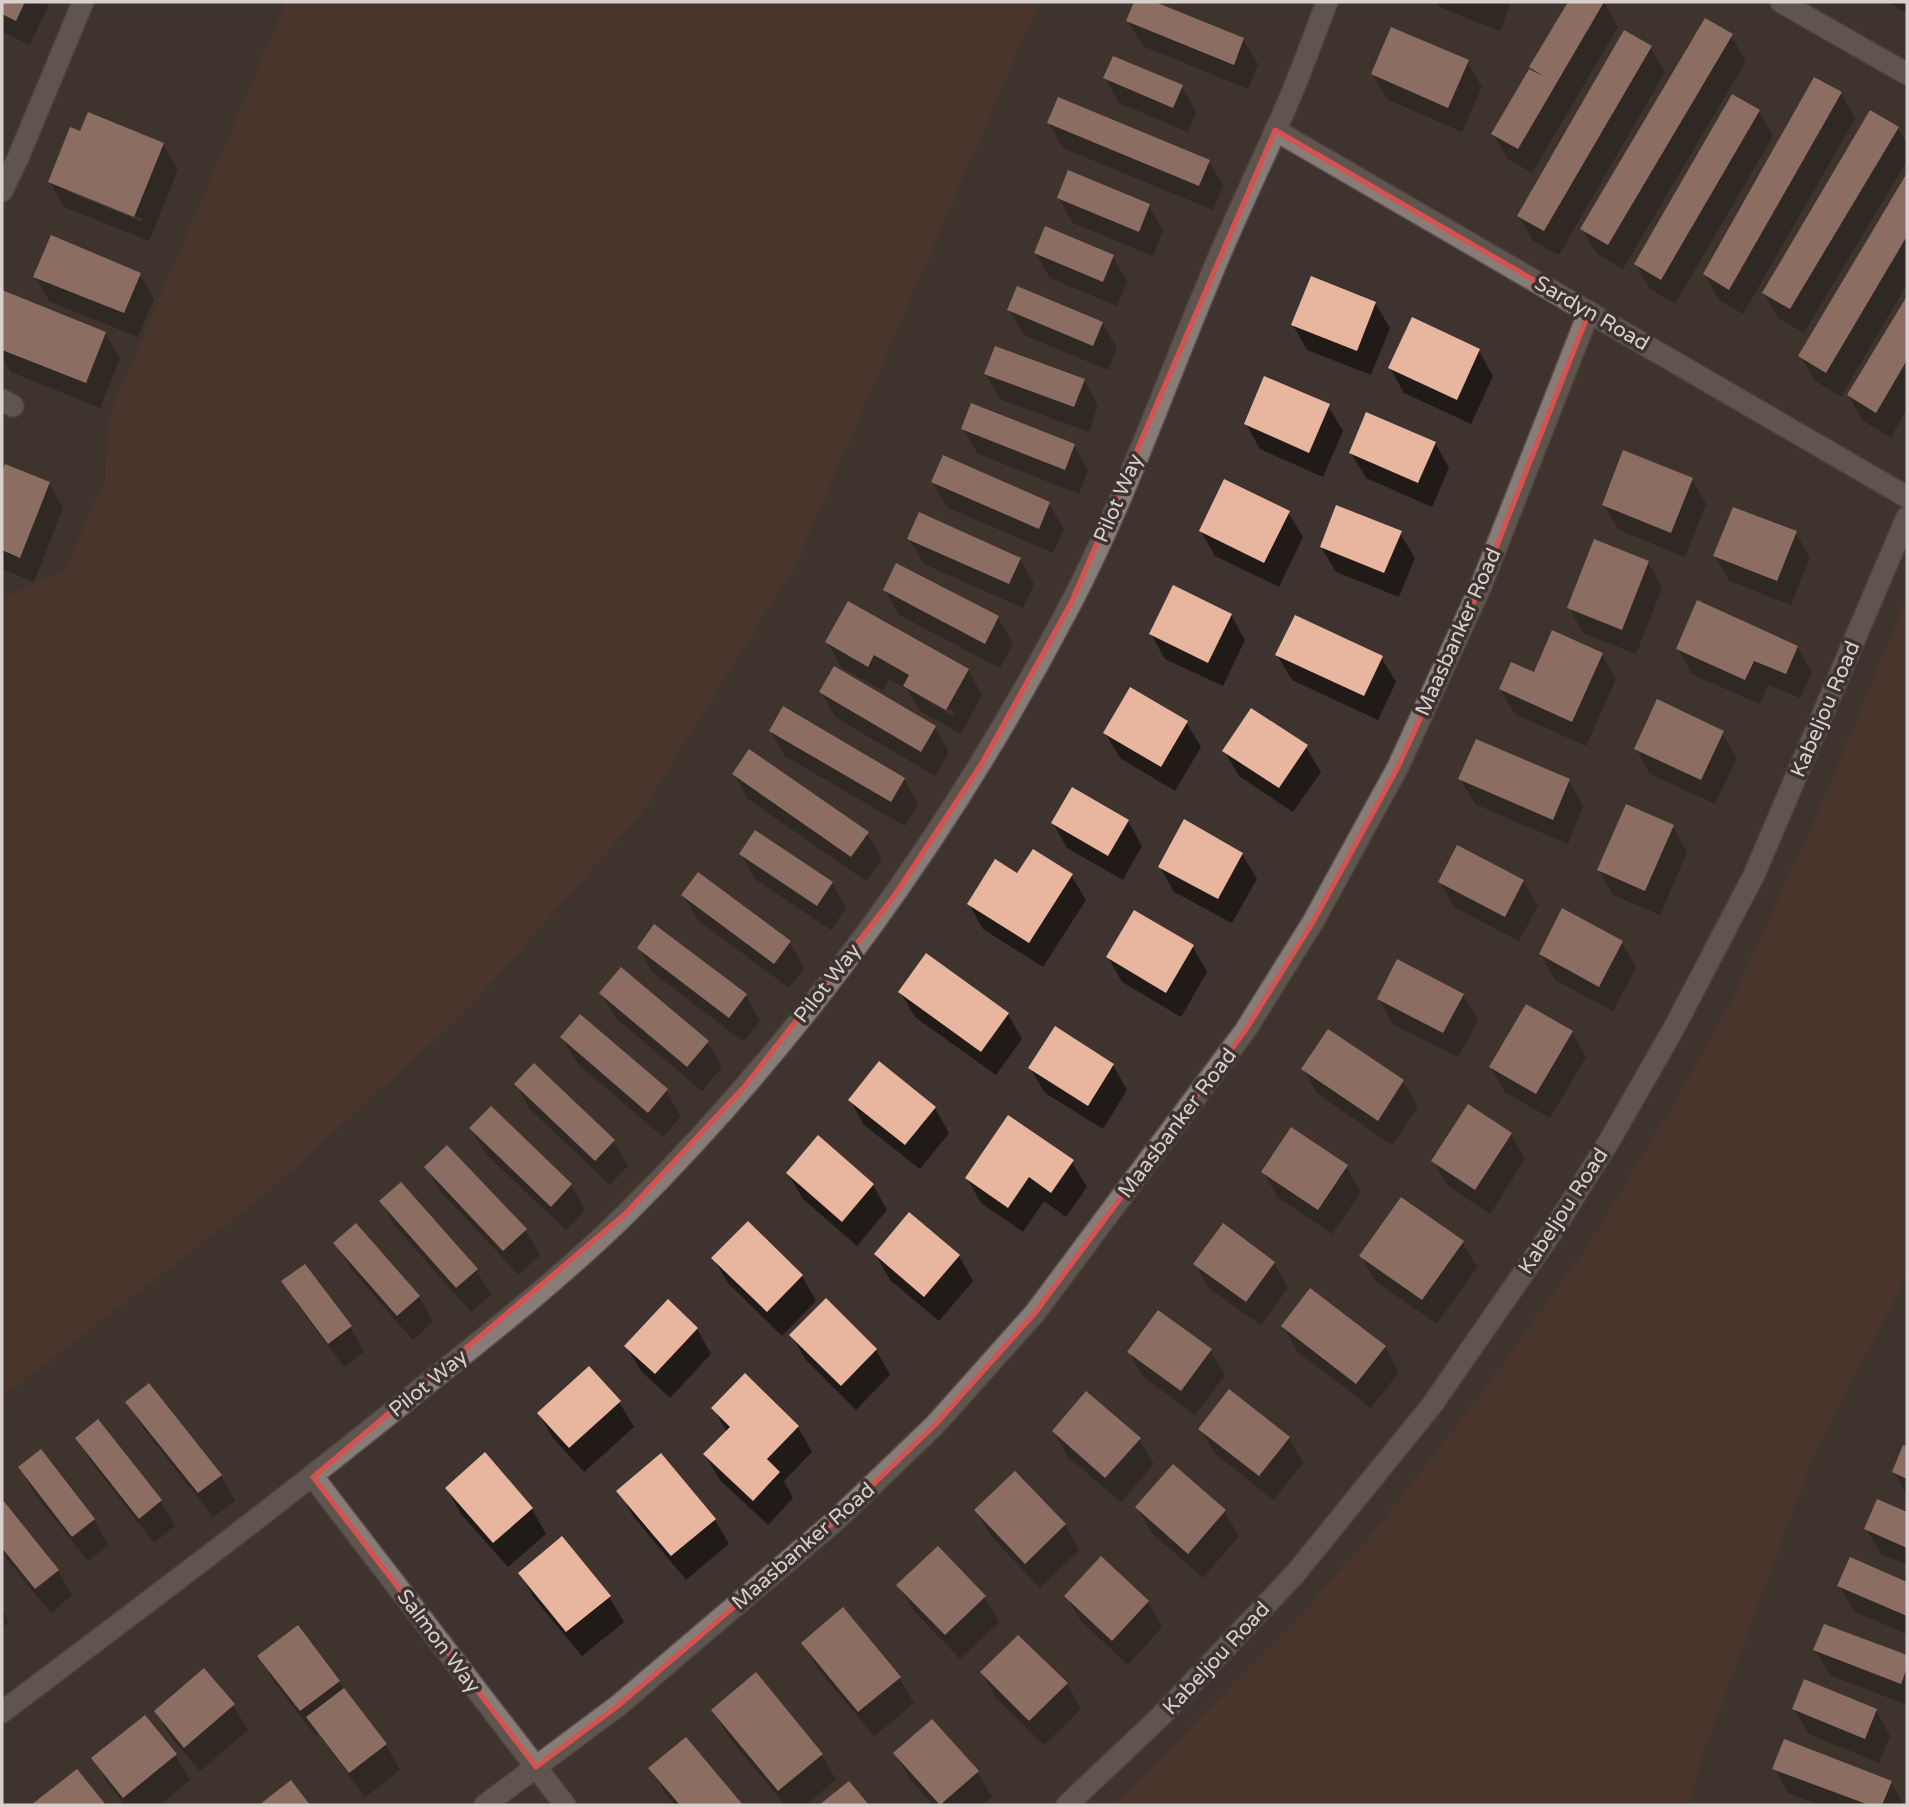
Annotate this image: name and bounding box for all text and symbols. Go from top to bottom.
street label: Sardyn Road [1530,271,1653,356]
street label: Pilot Way [1089,450,1148,546]
street label: Maasbanker Road [1410,544,1507,720]
street label: Kabeljou Road [1786,637,1865,781]
street label: Pilot Way [789,939,866,1028]
street label: Maasbanker Road [1113,1043,1242,1203]
street label: Kabeljou Road [1513,1144,1613,1279]
street label: Pilot Way [384,1344,473,1423]
street label: Maasbanker Road [727,1477,880,1615]
street label: Salmon Way [391,1584,486,1698]
street label: Kabeljou Road [1158,1597,1275,1720]

